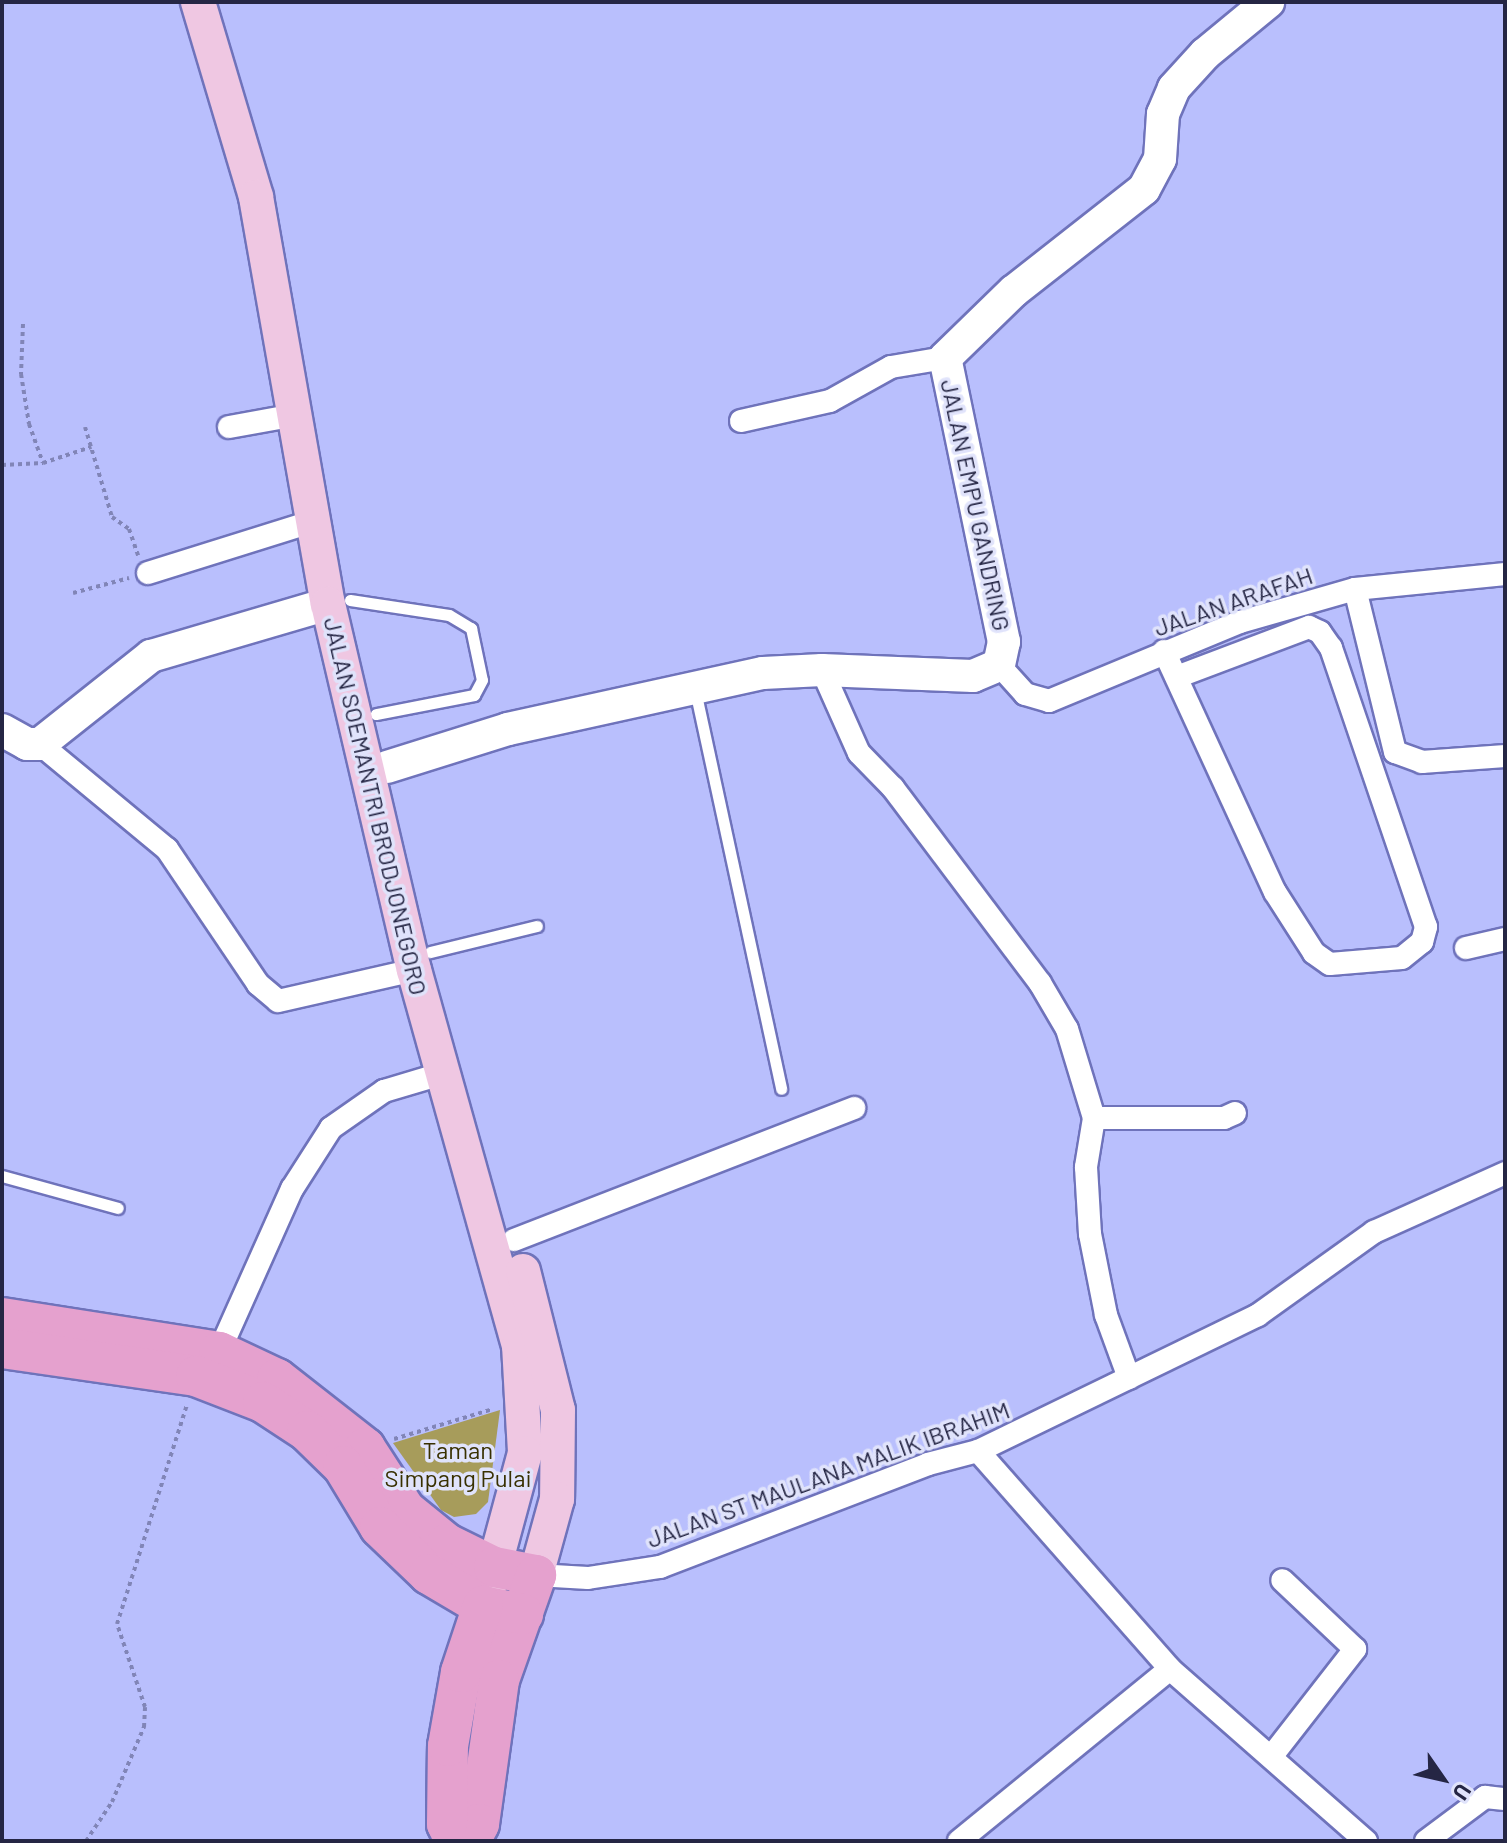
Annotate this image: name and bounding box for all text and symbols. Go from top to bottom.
street label: JALAN EMPU GANDRING [935,377,1017,633]
street label: JALAN ARAFAH [1150,560,1316,642]
street label: JALAN SOEMANTRI BRODJONEGORO [318,614,434,998]
street label: JALAN ST MAULANA MALIK IBRAHIM [643,1395,1013,1553]
park label: Taman Simpang Pulai [384,1436,532,1492]
north arrow [1403,1739,1483,1819]
text: U [1448,1779,1478,1805]

